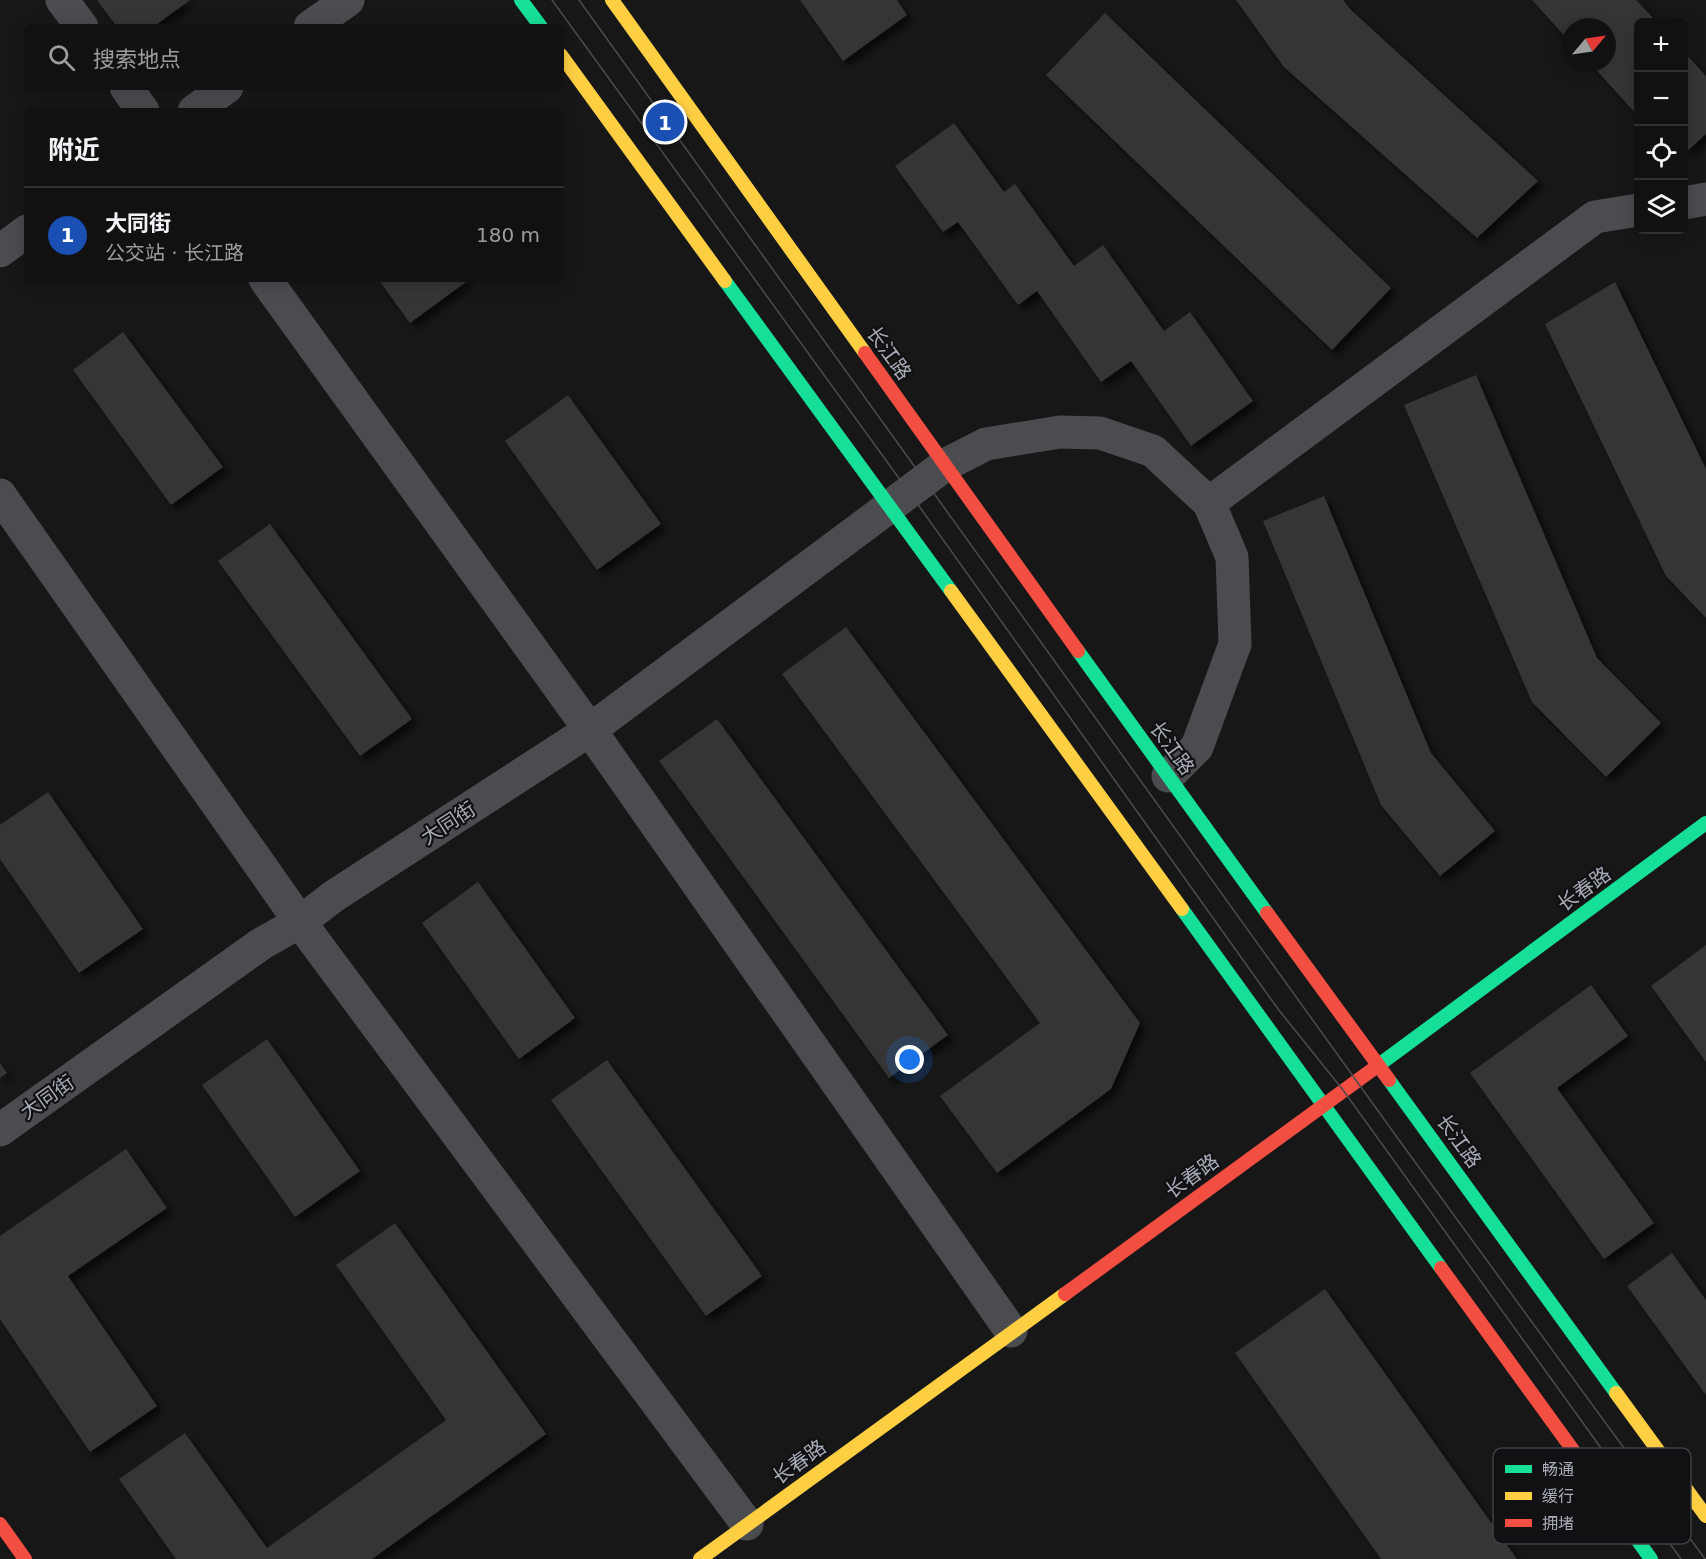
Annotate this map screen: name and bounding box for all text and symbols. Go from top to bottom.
north arrow [1562,18,1616,72]
map controls [1634,18,1688,234]
button: + [1634,18,1688,72]
search box [24,24,564,90]
icon: search [45,41,78,74]
text: 搜索地点 [93,47,181,72]
button: − [1634,72,1688,126]
pin: 1 [646,100,684,144]
button: locate [1634,126,1688,180]
text: 附近 [48,135,100,165]
button: layers [1634,180,1688,234]
text: 大同街 [105,211,171,236]
text: 1 [61,223,74,247]
text: 180 m [476,223,540,247]
text: 公交站 · 长江路 [105,241,244,265]
street label: 长江路 [862,322,916,384]
street label: 长江路 [1145,717,1199,779]
street label: 大同街 [416,797,480,849]
street label: 长春路 [1553,862,1615,916]
your location [895,1045,924,1074]
street label: 大同街 [16,1070,78,1124]
street label: 长江路 [1432,1110,1486,1172]
street label: 长春路 [1161,1149,1223,1203]
street label: 长春路 [768,1435,830,1489]
legend [1493,1448,1691,1544]
text: 畅通 [1542,1460,1574,1479]
text: 缓行 [1542,1487,1574,1506]
text: 拥堵 [1542,1514,1574,1533]

